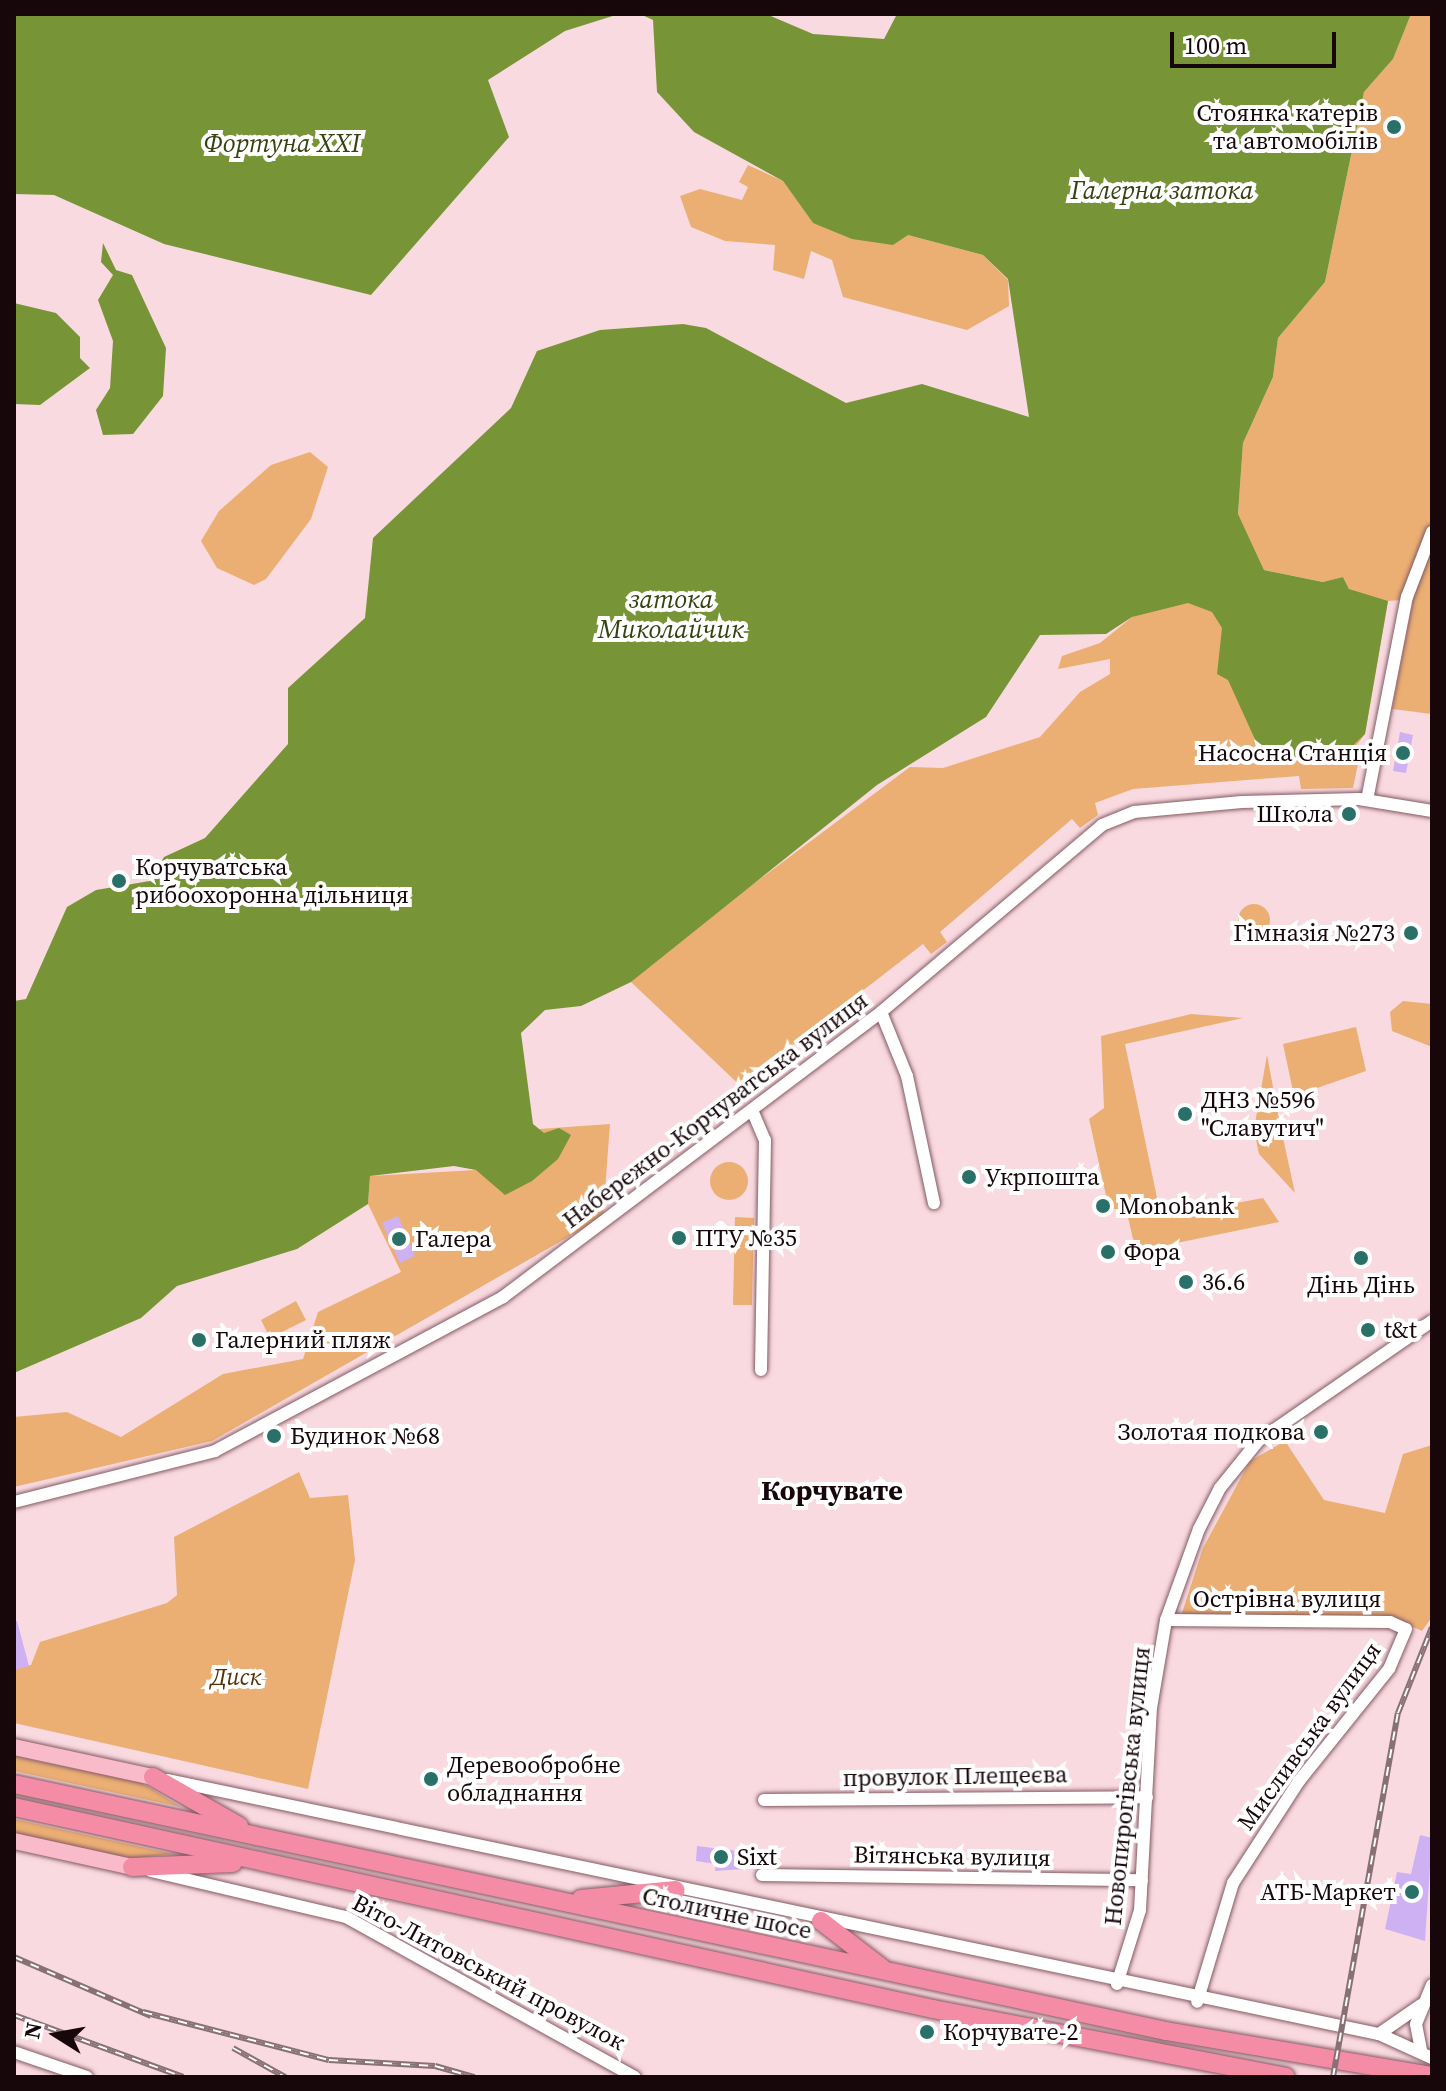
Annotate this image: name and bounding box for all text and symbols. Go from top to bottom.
scale bar [1174,16,1340,66]
text: 100 m [1184,29,1247,62]
place label: Стоянка катерів та автомобілів [1196,99,1378,155]
marker: Стоянка катерів та автомобілів [1385,118,1403,136]
water label: Фортуна XXI [204,128,360,160]
water label: Галерна затока [1070,175,1254,207]
water label: затока Миколайчик [598,584,744,646]
place label: Насосна Станція [1198,739,1387,767]
marker: Насосна Станція [1394,744,1412,762]
place label: Школа [1256,800,1333,828]
marker: Школа [1340,805,1358,823]
place label: Корчуватська рибоохоронна дільниця [135,853,409,909]
marker: Корчуватська рибоохоронна дільниця [110,872,128,890]
place label: Гімназія №273 [1233,919,1395,947]
marker: Гімназія №273 [1402,924,1420,942]
street label: Набережно-Корчуватська вулиця [557,986,873,1234]
place label: ДНЗ №596 "Славутич" [1201,1086,1324,1142]
marker: ДНЗ №596 "Славутич" [1176,1105,1194,1123]
place label: Укрпошта [985,1163,1100,1191]
marker: Укрпошта [960,1168,978,1186]
place label: Monobank [1119,1192,1234,1220]
marker: Monobank [1094,1197,1112,1215]
place label: ПТУ №35 [695,1224,798,1252]
place label: Галера [415,1225,491,1253]
marker: ПТУ №35 [670,1229,688,1247]
marker: Галера [390,1230,408,1248]
place label: Фора [1124,1238,1180,1266]
marker: Фора [1099,1243,1117,1261]
marker: Дінь Дінь [1352,1249,1370,1267]
place label: 36.6 [1202,1268,1245,1296]
place label: Дінь Дінь [1307,1271,1415,1299]
marker: 36.6 [1177,1273,1195,1291]
place label: t&t [1384,1316,1417,1344]
marker: t&t [1359,1321,1377,1339]
place label: Галерний пляж [215,1326,391,1354]
marker: Галерний пляж [190,1331,208,1349]
place label: Золотая подкова [1117,1418,1305,1446]
place label: Будинок №68 [290,1422,440,1450]
marker: Золотая подкова [1312,1423,1330,1441]
marker: Будинок №68 [265,1427,283,1445]
district label: Корчувате [761,1473,903,1507]
street label: Острівна вулиця [1193,1585,1381,1613]
street label: Мисливська вулиця [1231,1636,1387,1836]
street label: Новопирогівська вулиця [1098,1645,1156,1927]
park label: Диск [211,1663,261,1691]
place label: Деревообробне обладнання [447,1751,621,1807]
street label: провулок Плещеєва [842,1760,1068,1792]
marker: Деревообробне обладнання [422,1770,440,1788]
street label: Вітянська вулиця [853,1840,1051,1872]
place label: Sixt [737,1843,777,1871]
marker: Sixt [712,1848,730,1866]
place label: АТБ-Маркет [1260,1878,1396,1906]
street label: Столичне шосе [640,1881,814,1945]
marker: АТБ-Маркет [1403,1883,1421,1901]
street label: Віто-Литовський провулок [348,1888,630,2056]
north arrow [16,1995,96,2075]
place label: Корчувате-2 [943,2018,1079,2046]
text: N [16,2020,49,2041]
marker: Корчувате-2 [918,2023,936,2041]

